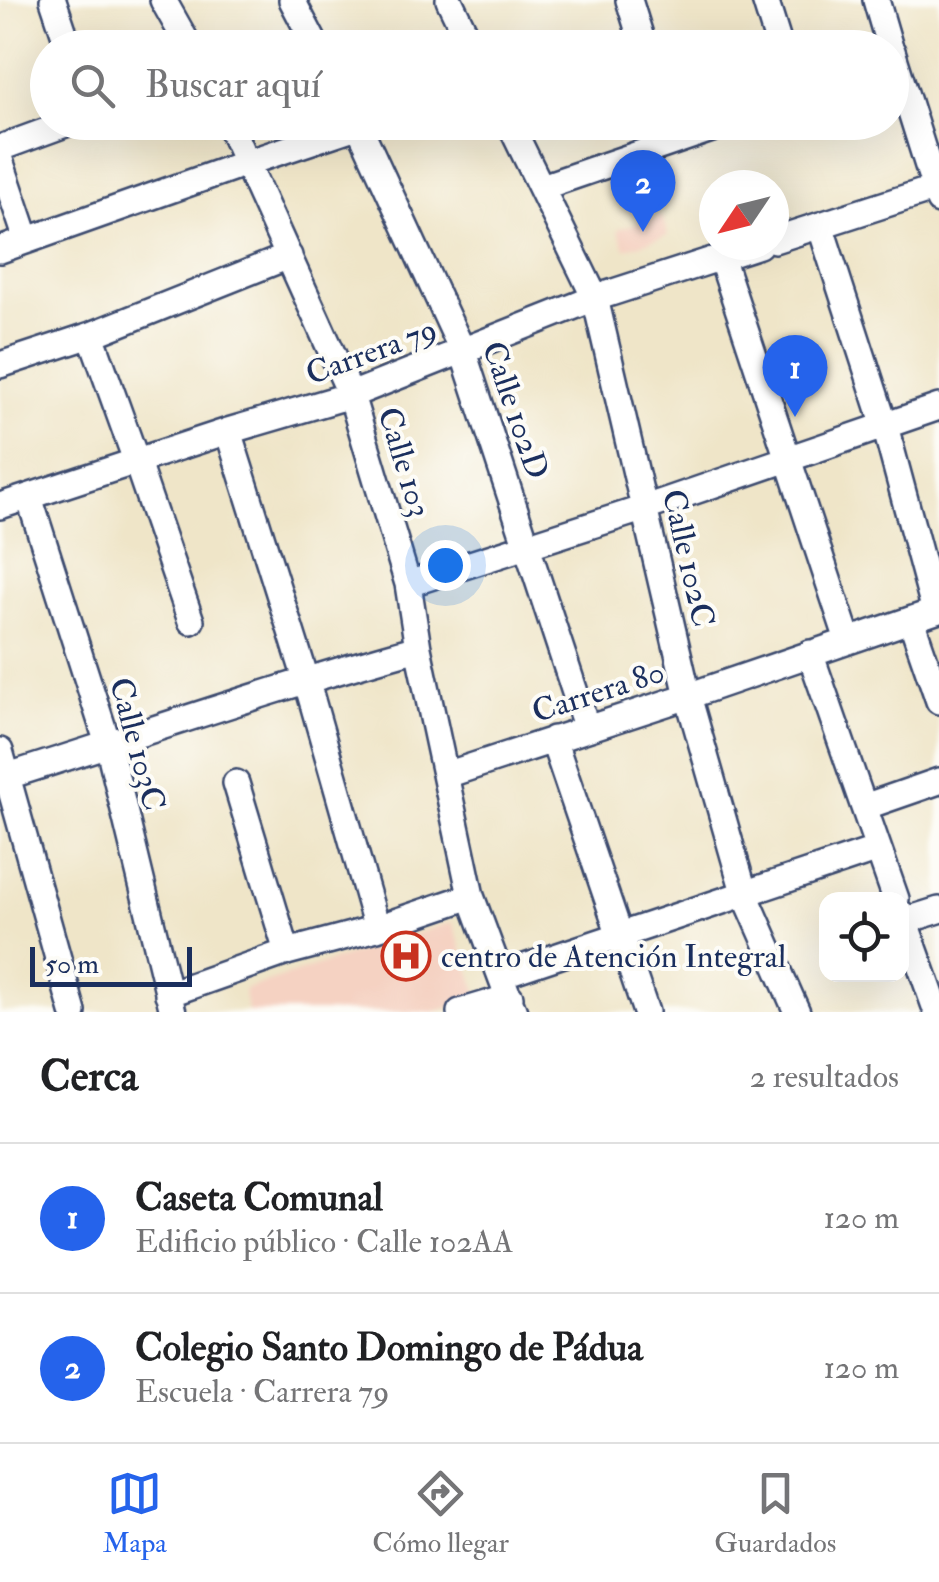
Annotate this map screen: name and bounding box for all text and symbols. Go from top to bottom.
search box [30,30,909,140]
icon: search [65,58,120,113]
text: Buscar aquí [145,61,321,109]
pin: 2 [610,150,676,232]
north arrow [699,170,789,260]
street label: Carrera 79 [300,310,442,394]
pin: 1 [762,334,828,417]
street label: Calle 102D [473,336,557,484]
street label: Calle 103 [368,403,440,522]
street label: Calle 102C [653,485,723,631]
your location [420,540,471,591]
street label: Carrera 80 [527,652,670,732]
street label: Calle 103C [100,673,174,815]
map controls [819,892,909,982]
button: locate [819,892,909,982]
hospital icon: centro de Atención Integral [380,930,432,982]
place label: centro de Atención Integral [441,937,786,977]
scale bar [30,942,192,986]
text: 50 m [45,947,99,982]
text: Cerca [40,1051,138,1103]
text: 2 resultados [750,1057,899,1097]
text: Caseta Comunal [135,1174,383,1222]
text: 1 [67,1198,78,1238]
text: 120 m [823,1198,899,1238]
text: Edificio público · Calle 102AA [135,1222,513,1262]
text: Colegio Santo Domingo de Pádua [135,1324,643,1372]
text: 2 [64,1348,81,1388]
text: 120 m [823,1348,899,1388]
text: Escuela · Carrera 79 [135,1372,389,1412]
tab: Mapa [103,1466,167,1561]
tab: Cómo llegar [372,1466,509,1561]
tab: Guardados [714,1466,836,1561]

